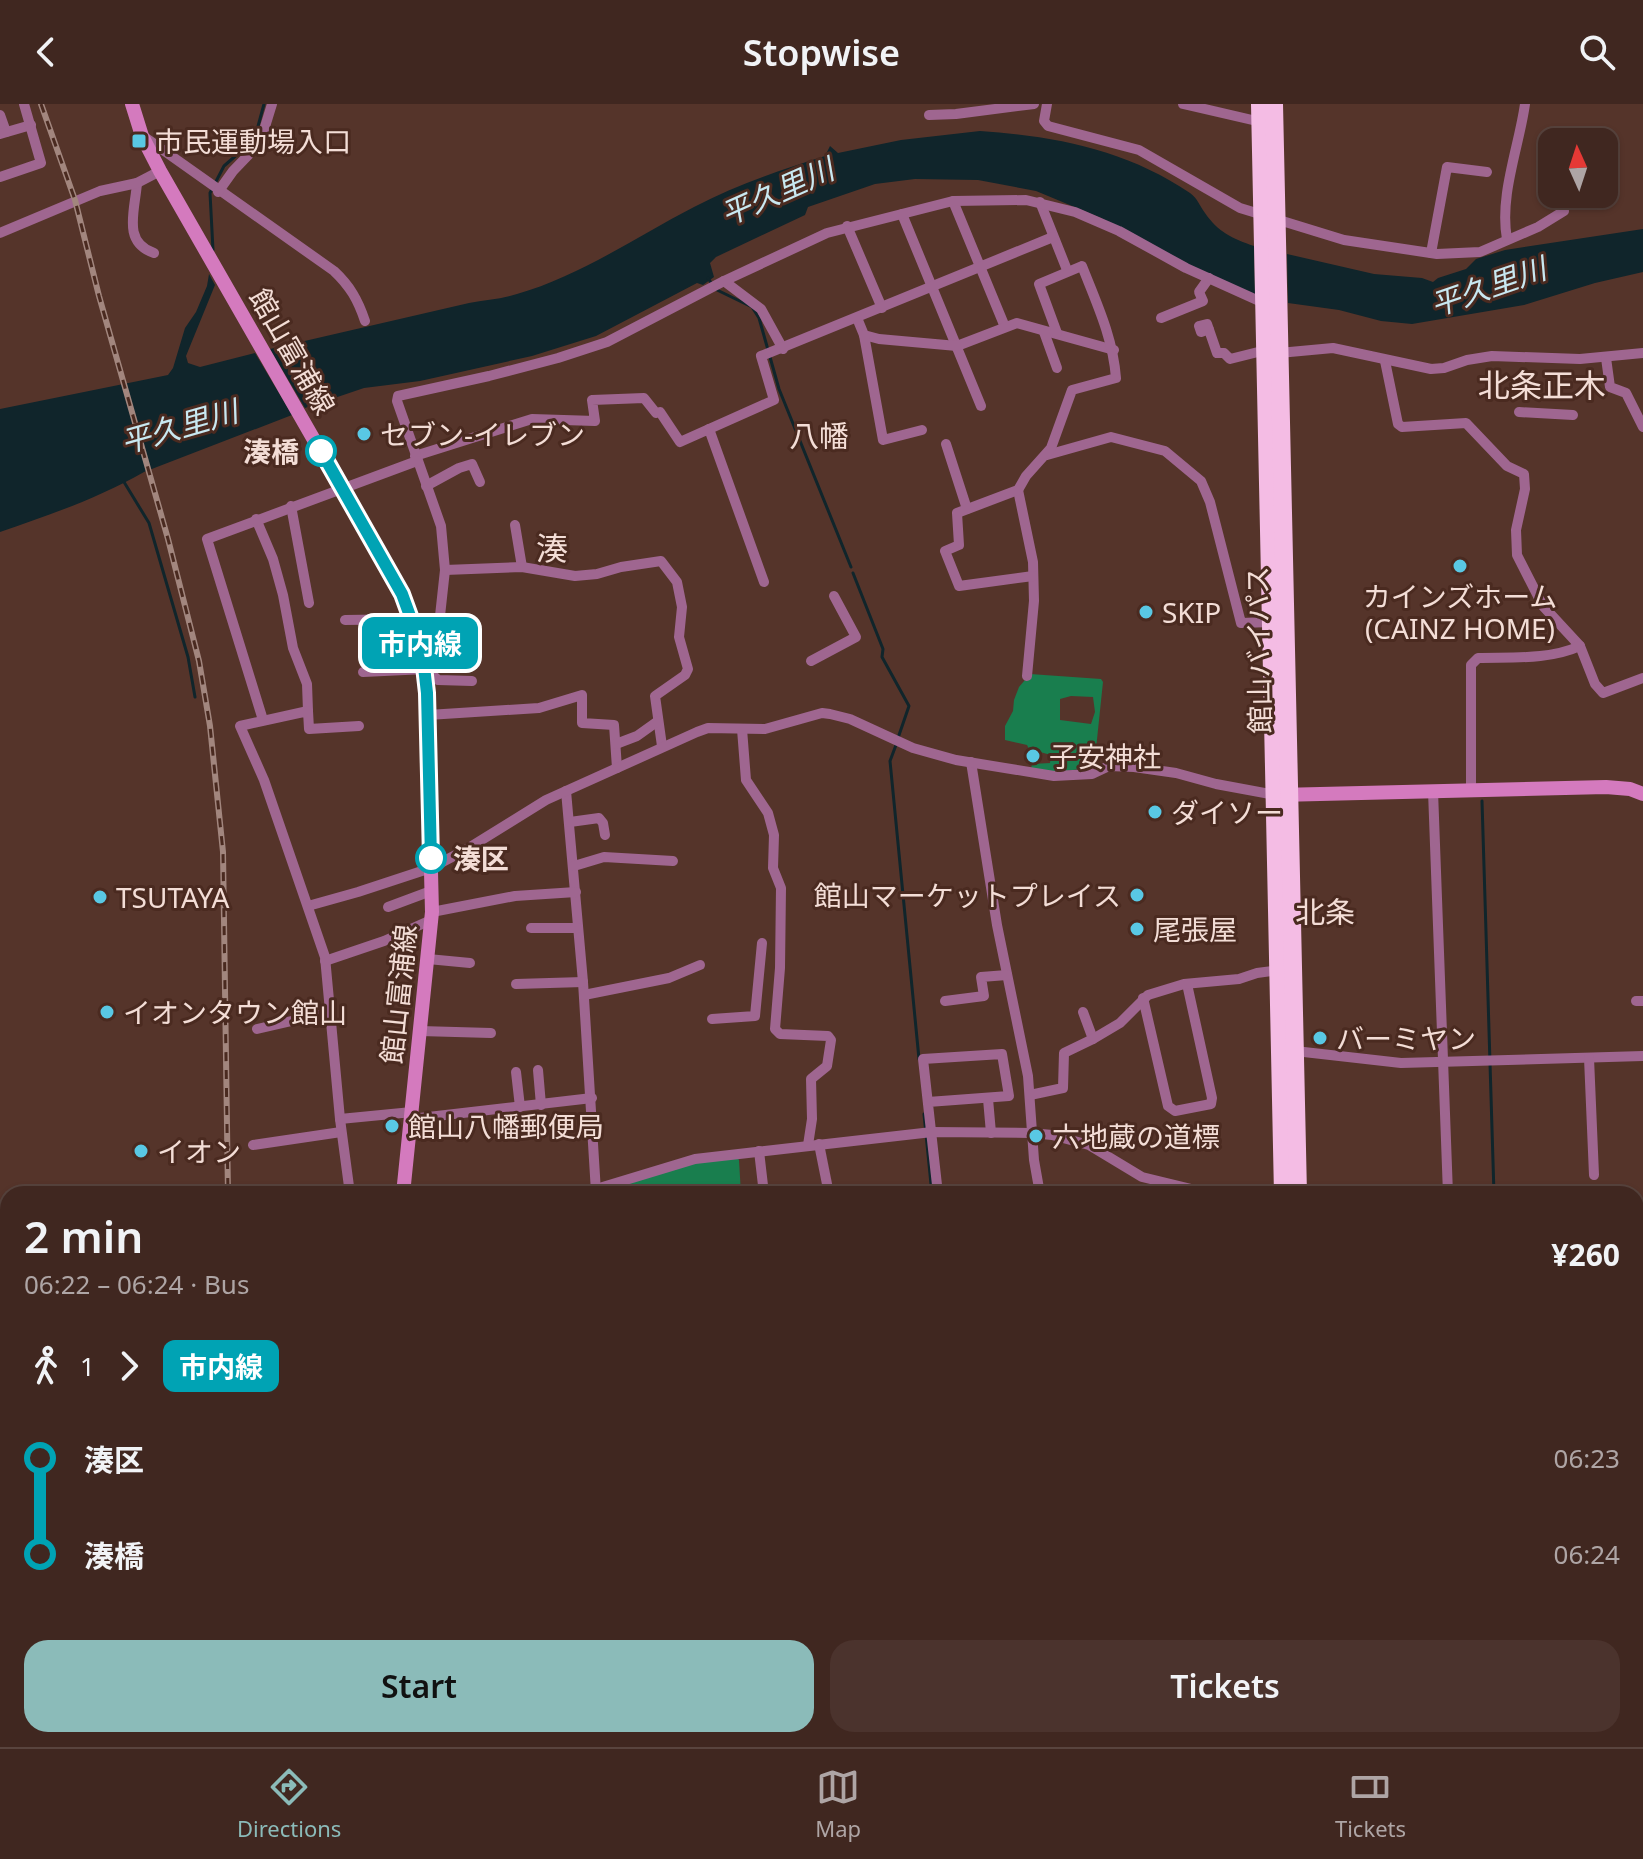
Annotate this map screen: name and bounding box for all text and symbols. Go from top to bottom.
text: Stopwise [743,28,900,77]
icon: back [24,30,68,74]
icon: search [1575,30,1619,74]
place label: 市民運動場入口 [155,122,351,160]
north arrow [1538,128,1618,208]
map controls [1538,128,1618,208]
marker: 市民運動場入口 [130,132,148,150]
water label: 平久里川 [714,147,843,234]
water label: 平久里川 [1425,246,1554,325]
street label: 館山富浦線 [242,281,344,421]
district label: 北条正木 [1478,363,1606,406]
water label: 平久里川 [116,389,245,462]
place label: セブン-イレブン [380,415,585,453]
district label: 八幡 [789,415,849,456]
marker: セブン-イレブン [355,425,373,443]
place label: 湊橋 [243,432,299,470]
marker: 湊橋 [306,436,336,466]
district label: 湊 [536,526,568,569]
marker: カインズホーム (CAINZ HOME) [1451,557,1469,575]
street label: 館山バイパス [1238,566,1278,734]
place label: カインズホーム (CAINZ HOME) [1363,577,1557,647]
place label: SKIP [1162,593,1221,631]
marker: SKIP [1137,603,1155,621]
line badge: 市内線 [374,617,466,669]
text: 市内線 [378,624,462,662]
place label: 子安神社 [1049,737,1161,775]
marker: 子安神社 [1024,747,1042,765]
place label: ダイソー [1171,793,1283,831]
marker: ダイソー [1146,803,1164,821]
place label: 湊区 [453,839,509,877]
marker: 湊区 [416,843,446,873]
place label: 館山マーケットプレイス [814,876,1121,914]
place label: TSUTAYA [116,878,229,916]
marker: 館山マーケットプレイス [1128,886,1146,904]
marker: TSUTAYA [91,888,109,906]
district label: 北条 [1295,891,1355,932]
place label: 尾張屋 [1153,910,1237,948]
marker: 尾張屋 [1128,920,1146,938]
street label: 館山富浦線 [372,922,424,1066]
place label: イオンタウン館山 [123,993,347,1031]
marker: イオンタウン館山 [98,1003,116,1021]
place label: バーミヤン [1336,1019,1476,1057]
marker: バーミヤン [1311,1029,1329,1047]
place label: 館山八幡郵便局 [408,1107,604,1145]
marker: 館山八幡郵便局 [383,1117,401,1135]
place label: 六地蔵の道標 [1052,1117,1220,1155]
marker: 六地蔵の道標 [1027,1127,1045,1145]
place label: イオン [157,1132,241,1170]
marker: イオン [132,1142,150,1160]
text: 2 min [24,1206,143,1266]
text: ¥260 [1551,1234,1620,1275]
text: 06:22 – 06:24 · Bus [24,1266,249,1302]
icon: walk [24,1344,68,1388]
icon: forward [107,1344,151,1388]
text: 市内線 [179,1347,263,1385]
text: 1 [80,1348,95,1384]
text: 湊区 [84,1439,144,1480]
text: 06:23 [1554,1440,1620,1476]
text: 湊橋 [84,1535,144,1576]
text: 06:24 [1554,1536,1620,1572]
button: Start [24,1640,814,1732]
button: Tickets [830,1640,1620,1732]
tab: Directions [237,1765,341,1843]
tab: Map [815,1765,861,1843]
tab: Tickets [1335,1765,1406,1843]

